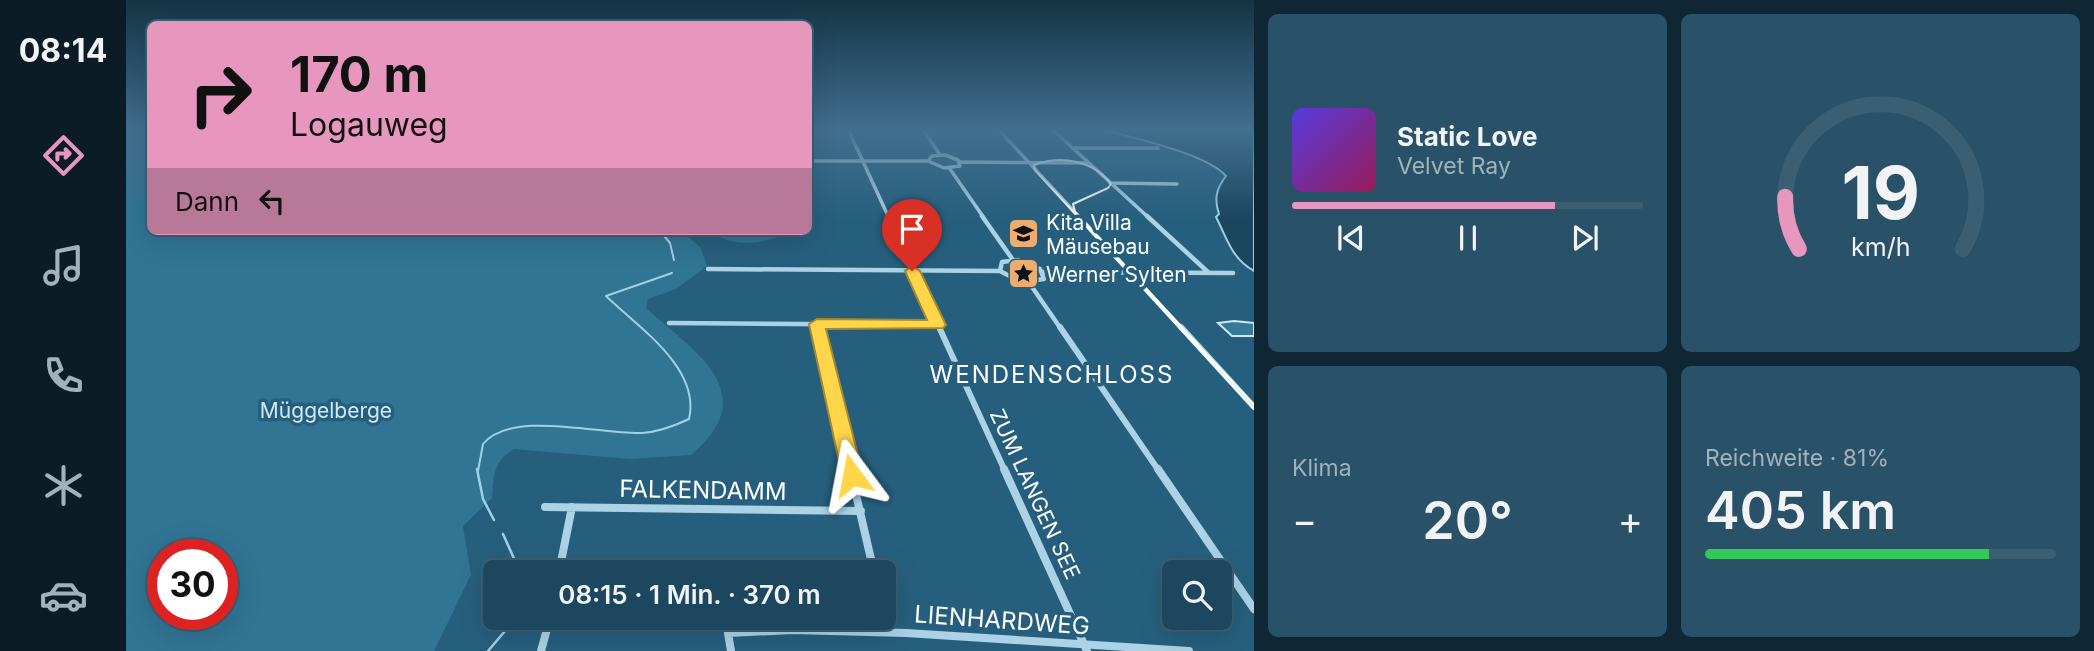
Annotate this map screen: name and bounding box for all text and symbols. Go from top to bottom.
text: 08:14 [19,31,107,70]
text: 170 m [290,45,428,104]
icon: right [175,49,266,140]
text: Logauweg [290,105,448,144]
text: Static Love [1397,121,1538,152]
icon: directions [39,131,88,180]
text: 19 [1841,148,1920,237]
text: Velvet Ray [1397,152,1511,180]
icon: left [253,182,291,220]
text: Dann [175,186,239,217]
pin [882,199,942,271]
icon: arrive [893,210,931,248]
place label: Kita Villa Mäusebau [1046,210,1150,259]
school or university icon: Kita Villa Mäusebau [1006,217,1040,251]
icon: previous [1332,219,1370,257]
icon: pause [1449,219,1487,257]
icon: next [1566,219,1604,257]
text: km/h [1851,232,1910,262]
icon: music [39,241,88,290]
place icon: Werner Sylten [1006,257,1040,291]
place label: Werner Sylten [1046,262,1187,287]
icon: phone [39,351,88,400]
district label: WENDENSCHLOSS [930,360,1174,389]
park label: Müggelberge [260,398,392,423]
street label: ZUM LANGEN SEE [985,405,1085,583]
position arrow [815,438,889,512]
text: Reichweite · 81% [1705,444,1889,472]
text: Klima [1292,454,1352,482]
icon: climate [39,461,88,510]
street label: FALKENDAMM [619,474,787,506]
text: 405 km [1705,479,1896,542]
text: 20° [1422,489,1513,552]
text: − [1292,497,1317,543]
text: + [1618,497,1643,543]
speed limit sign: 30 [147,539,238,630]
map controls [1162,560,1232,630]
button: search [1162,560,1232,630]
icon: car [39,571,88,620]
text: 08:15 · 1 Min. · 370 m [558,579,821,610]
street label: LIENHARDWEG [913,599,1091,641]

